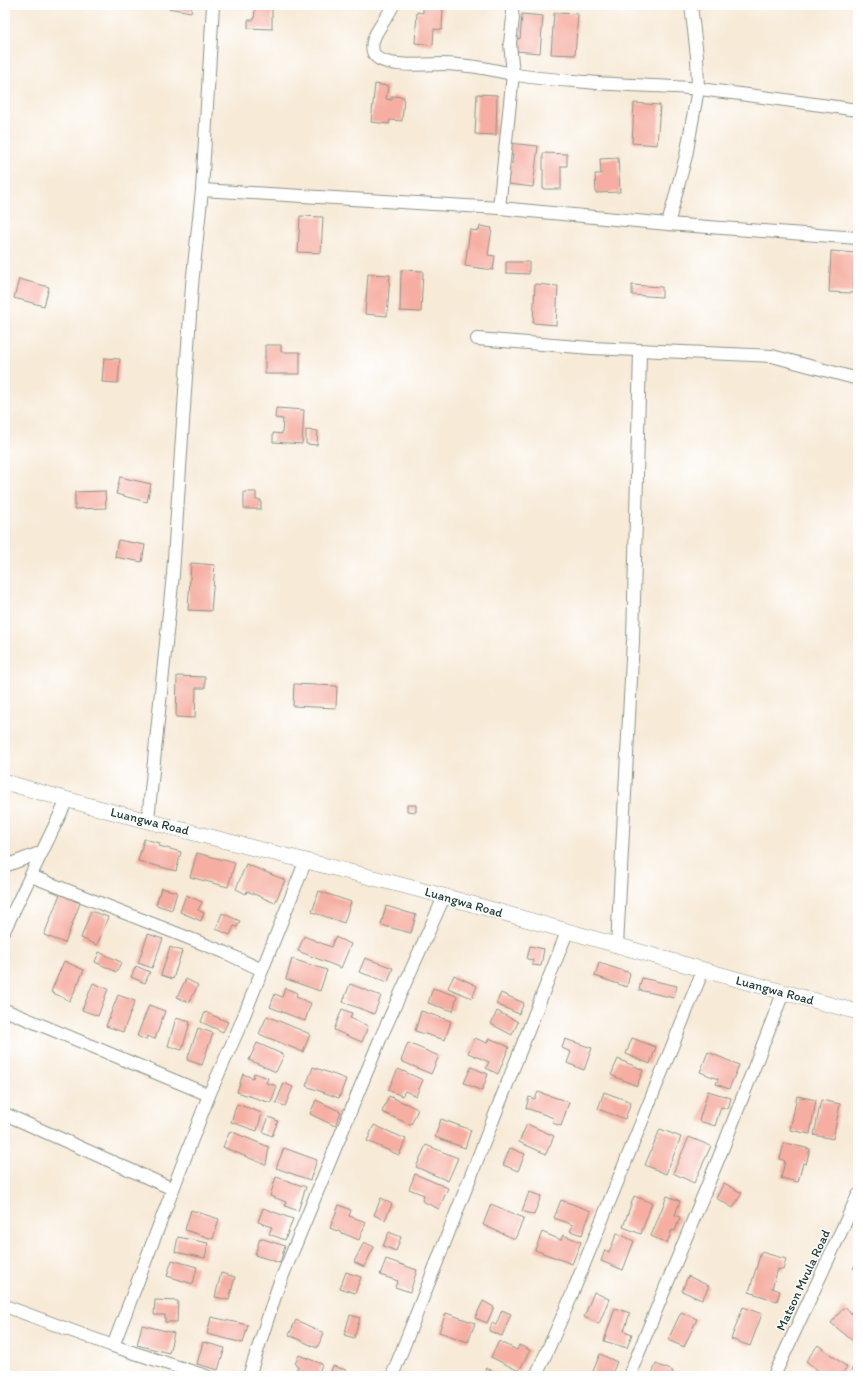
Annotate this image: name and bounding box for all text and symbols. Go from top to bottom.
street label: Luangwa Road [109,804,191,838]
street label: Luangwa Road [423,884,505,920]
street label: Luangwa Road [734,972,816,1008]
street label: Matson Mvula Road [773,1227,833,1333]

